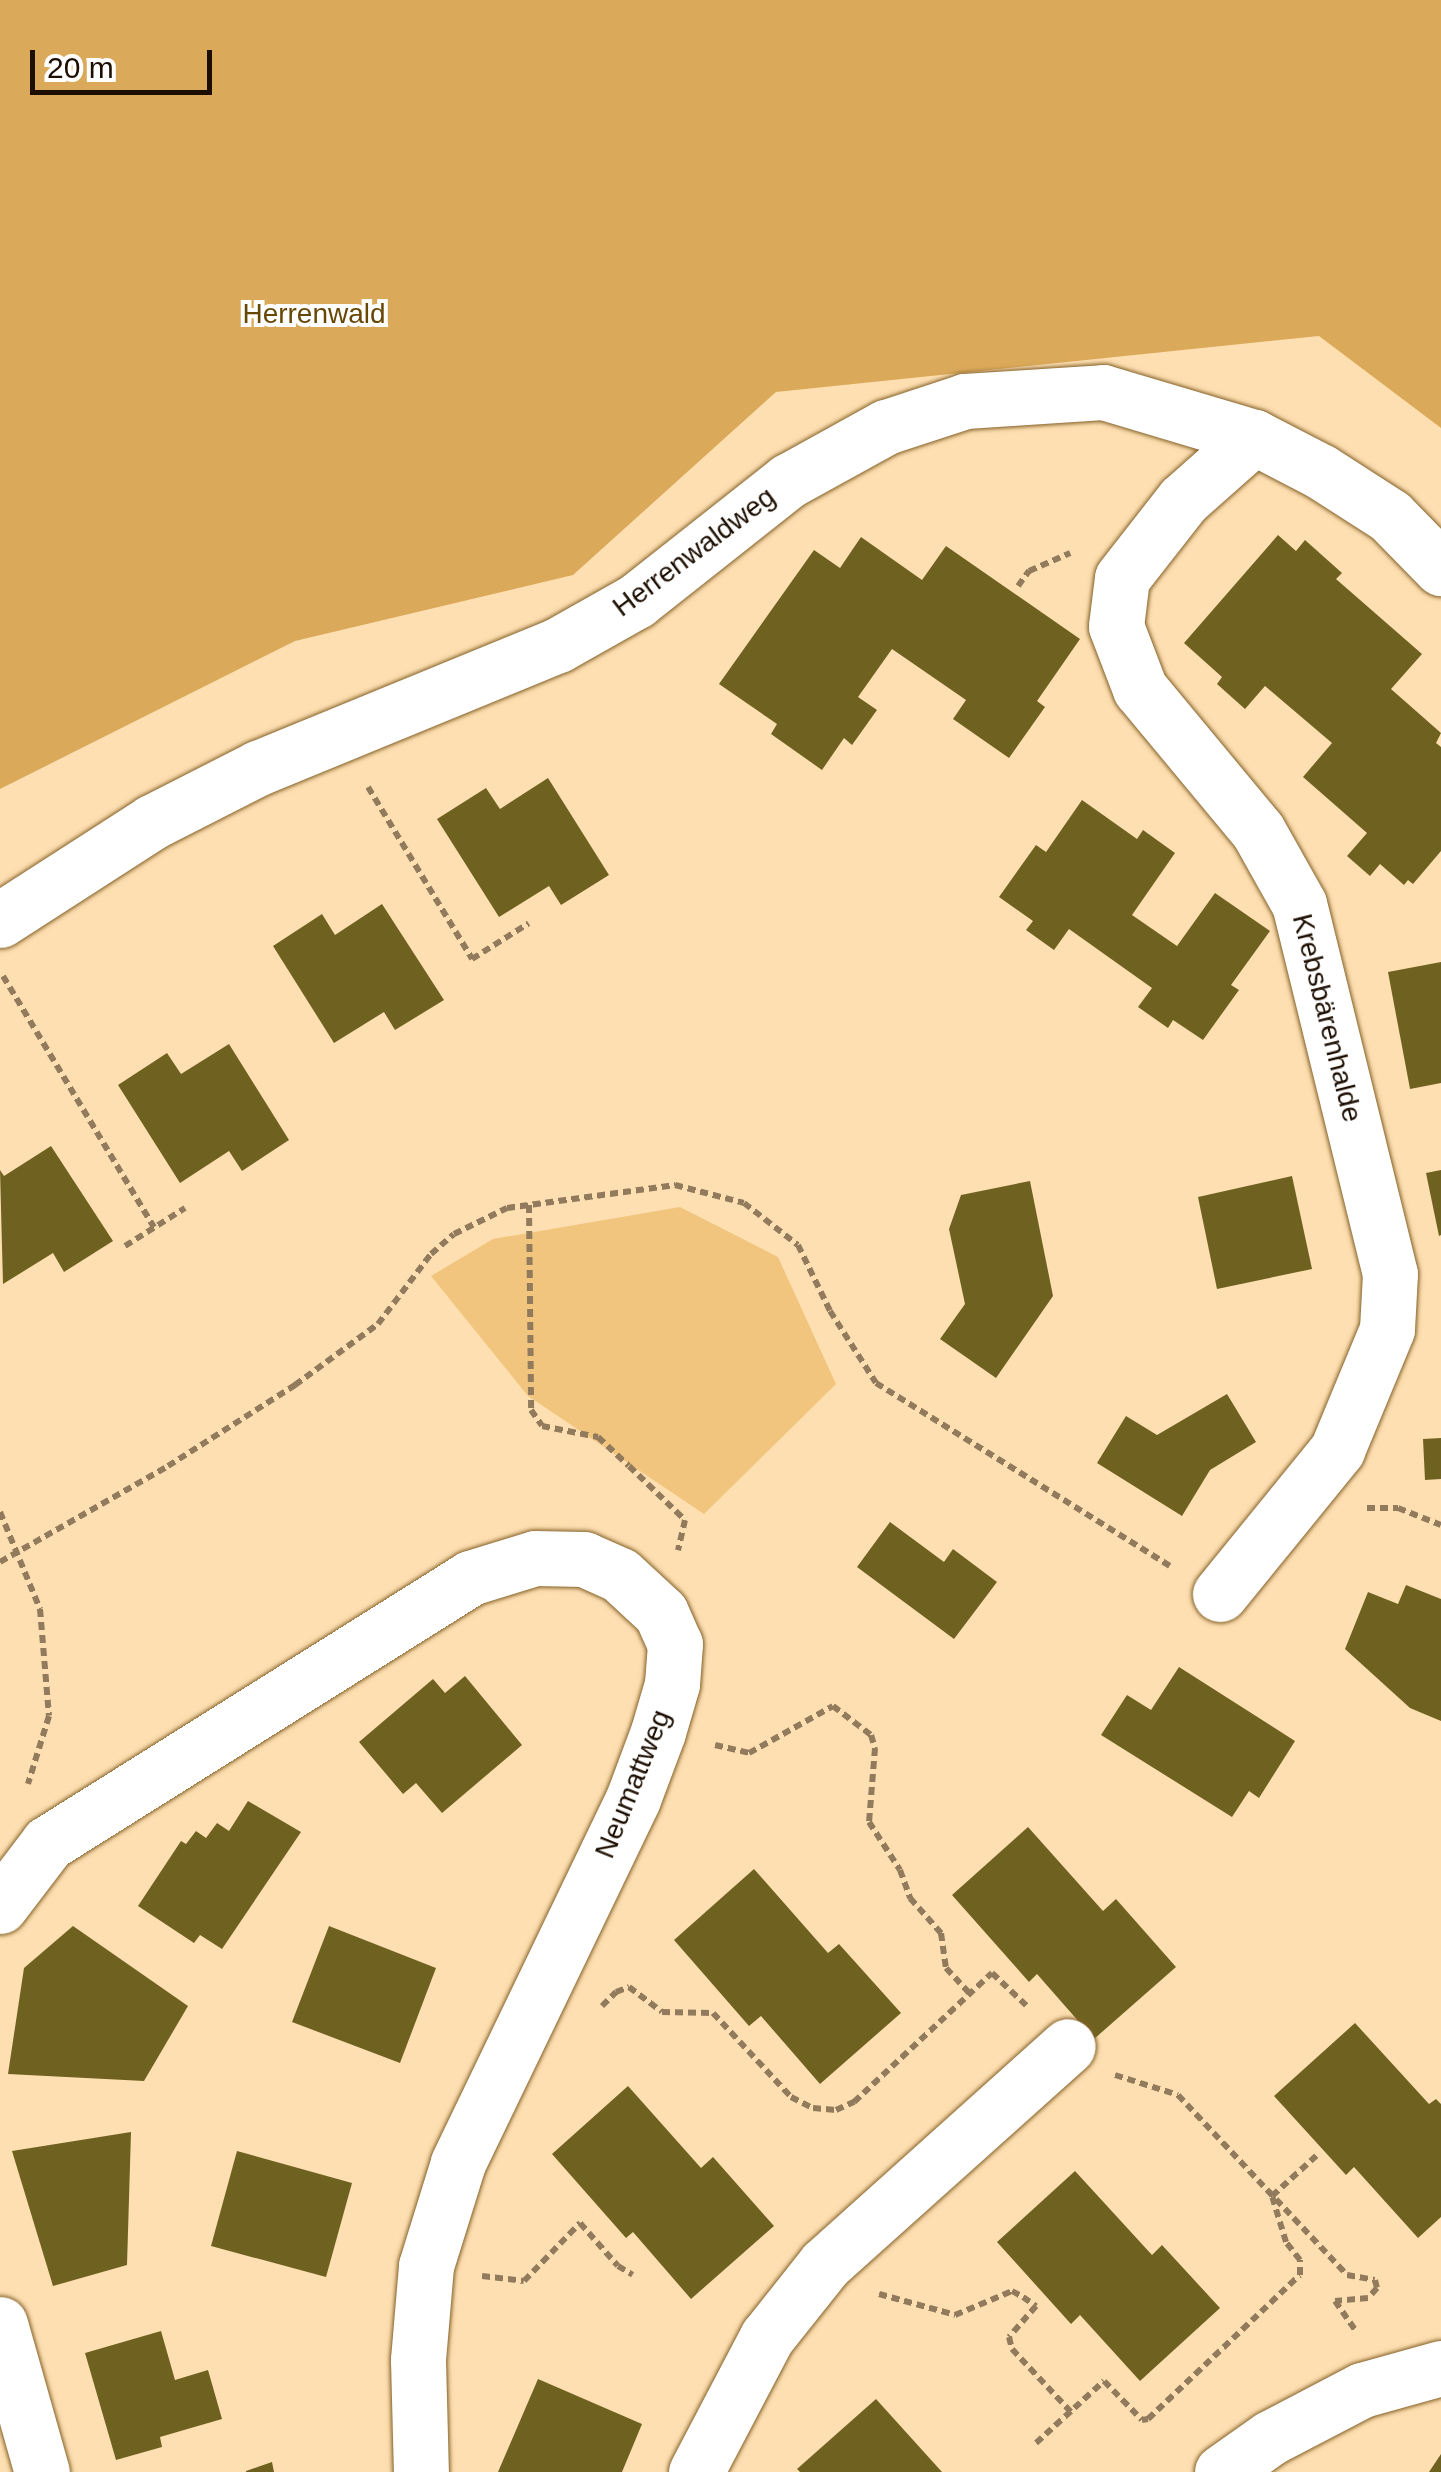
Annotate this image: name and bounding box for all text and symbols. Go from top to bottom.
scale bar [35,30,218,92]
text: 20 m [47,51,114,84]
park label: Herrenwald [242,297,386,331]
street label: Herrenwaldweg [606,480,782,624]
street label: Krebsbärenhalde [1285,910,1369,1126]
street label: Neumattweg [588,1705,678,1863]

